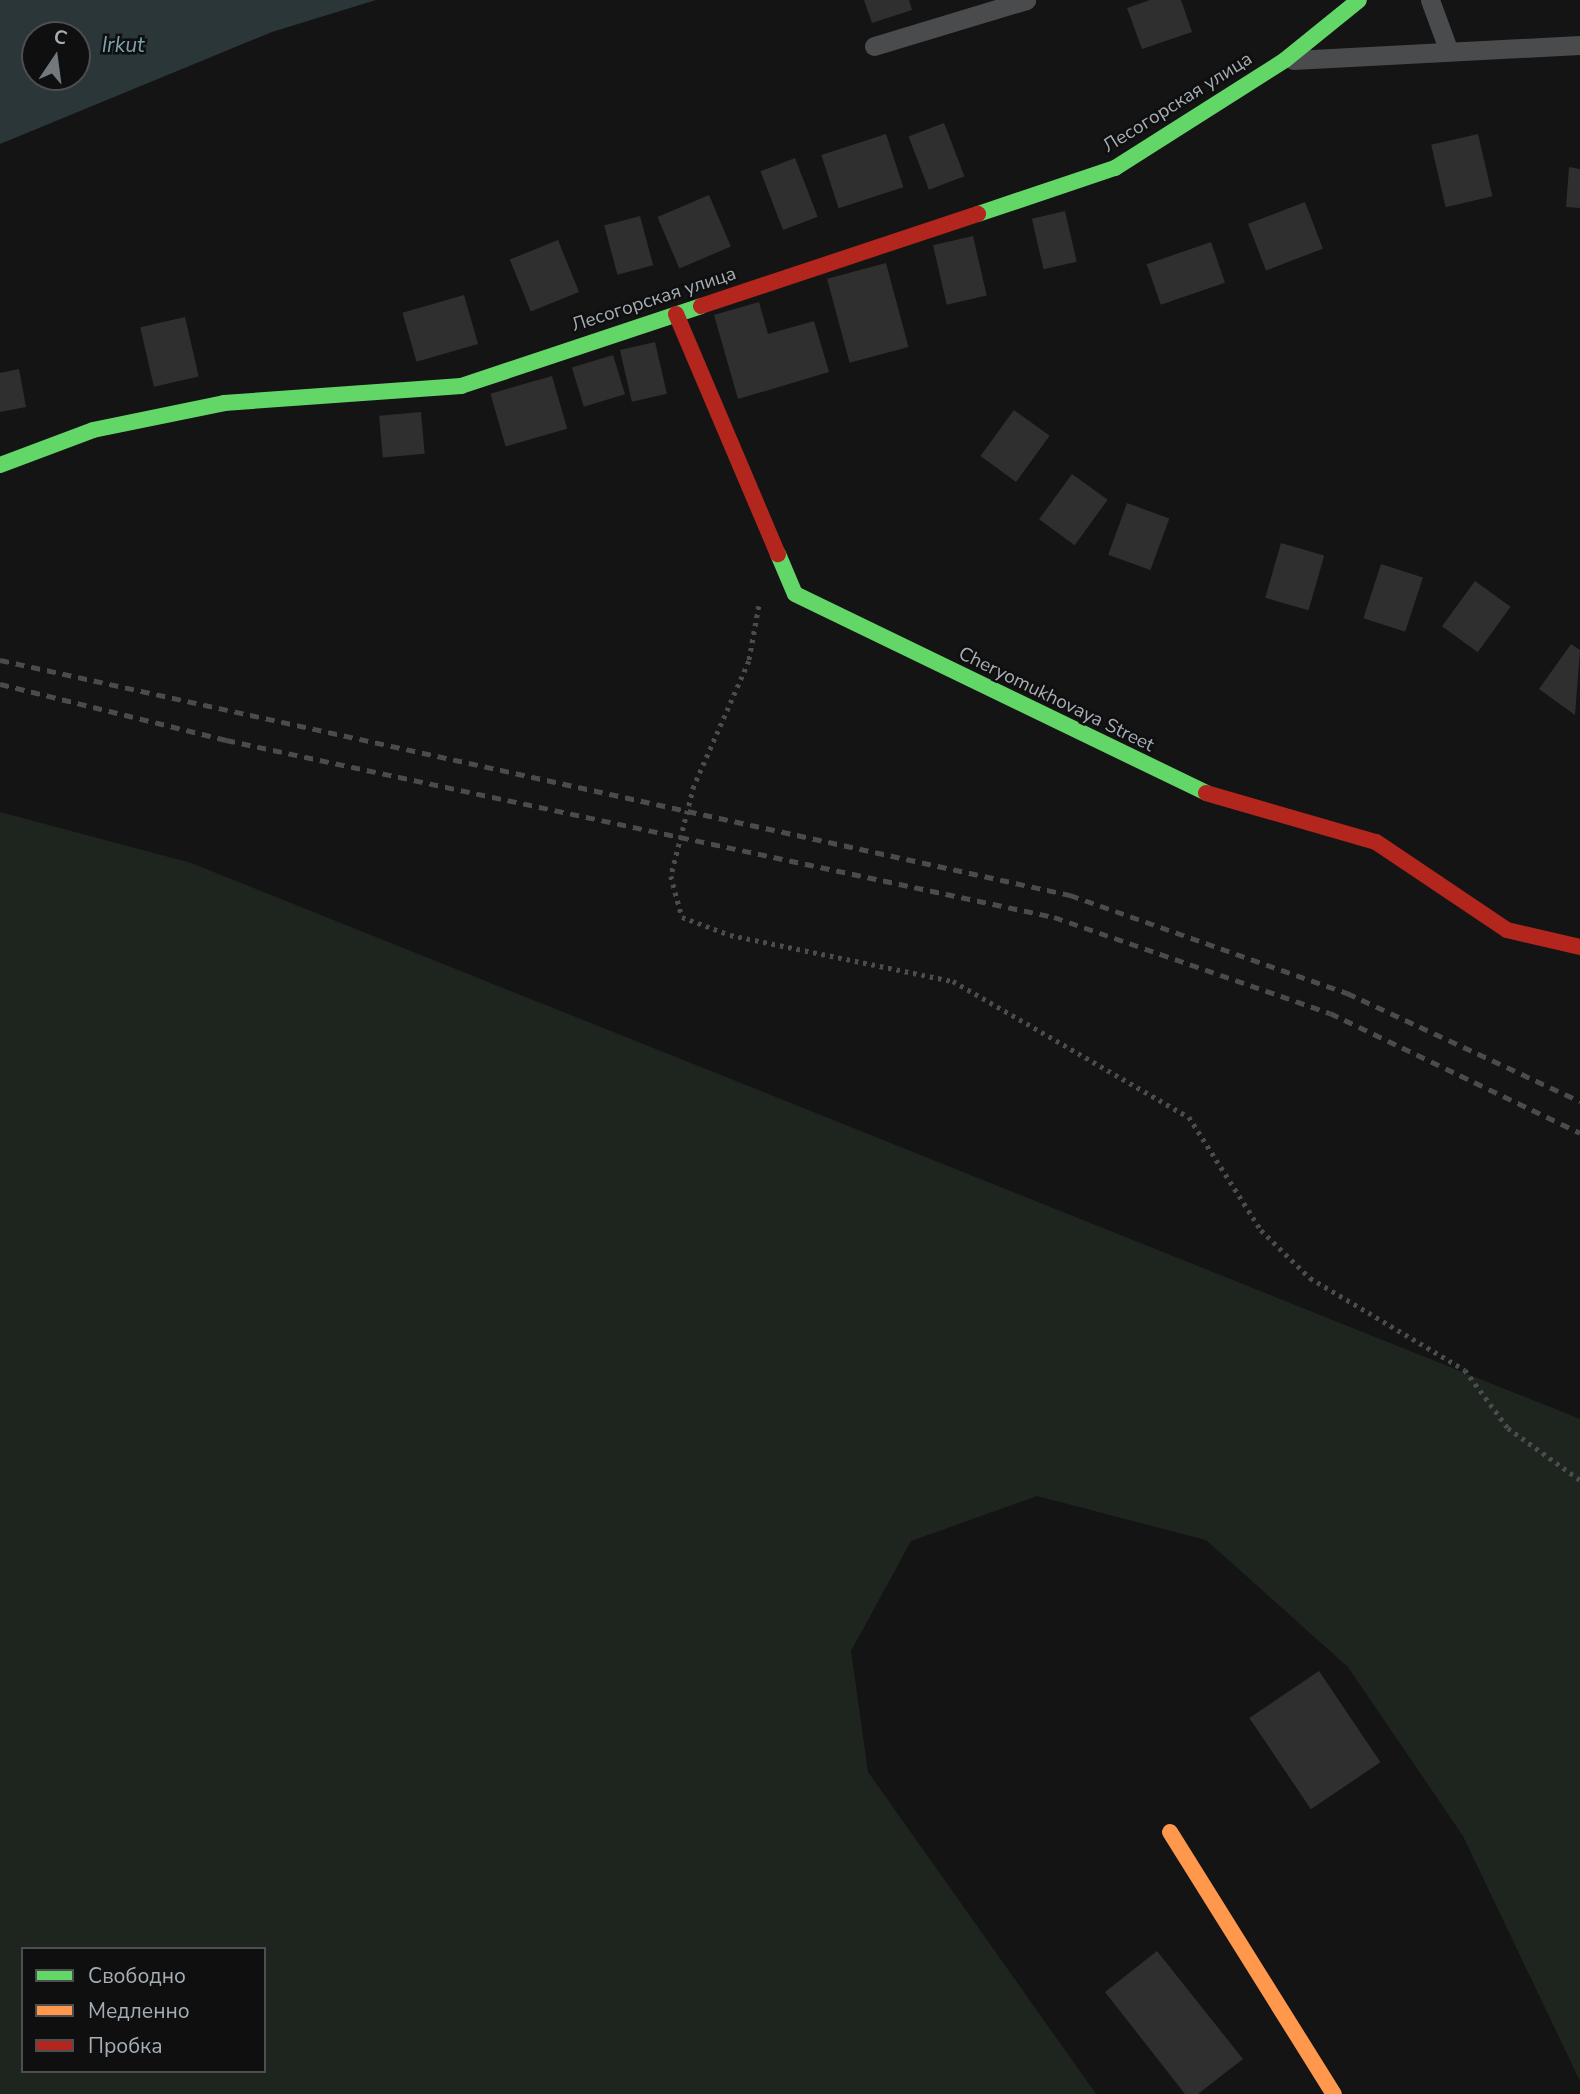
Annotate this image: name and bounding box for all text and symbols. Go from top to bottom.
north arrow [21,21,91,91]
text: С [51,23,69,52]
water label: Irkut [102,32,144,58]
street label: Лесогорская улица [1099,48,1257,158]
street label: Лесогорская улица [569,263,739,337]
street label: Cheryomukhovaya Street [954,643,1158,757]
legend [21,1947,266,2073]
text: Свободно [88,1962,186,1990]
text: Медленно [88,1997,190,2025]
text: Пробка [88,2032,162,2060]

